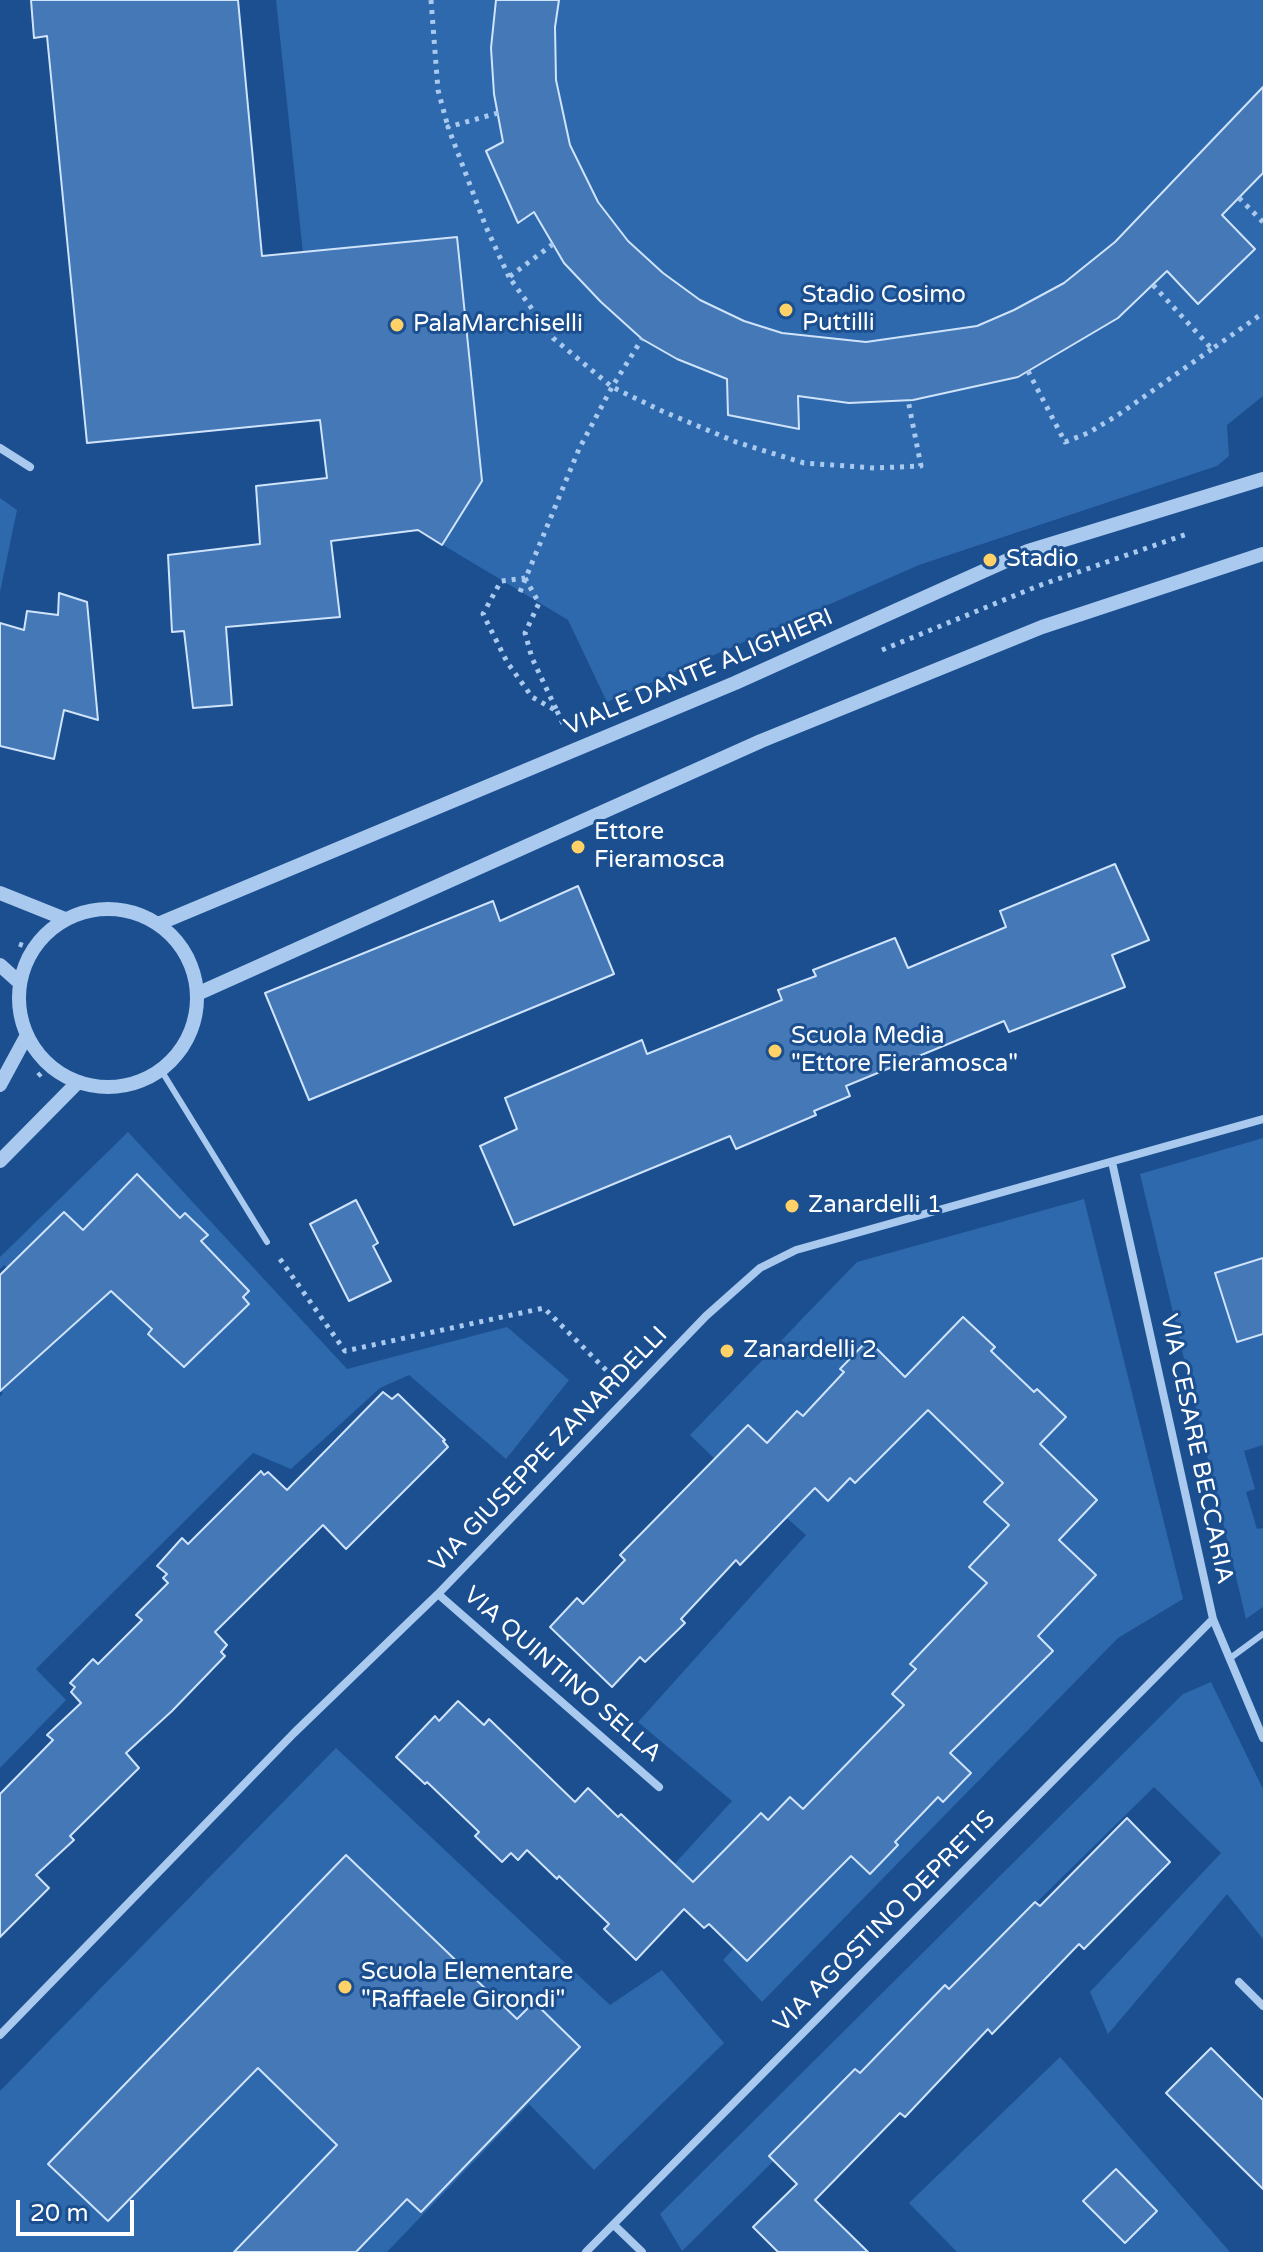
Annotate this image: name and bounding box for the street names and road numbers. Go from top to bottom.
street label: VIALE DANTE ALIGHIERI [560,603,838,743]
street label: VIA CESARE BECCARIA [1153,1311,1239,1587]
street label: VIA GIUSEPPE ZANARDELLI [424,1321,674,1579]
street label: VIA QUINTINO SELLA [457,1581,667,1769]
street label: VIA AGOSTINO DEPRETIS [768,1805,1002,2039]

